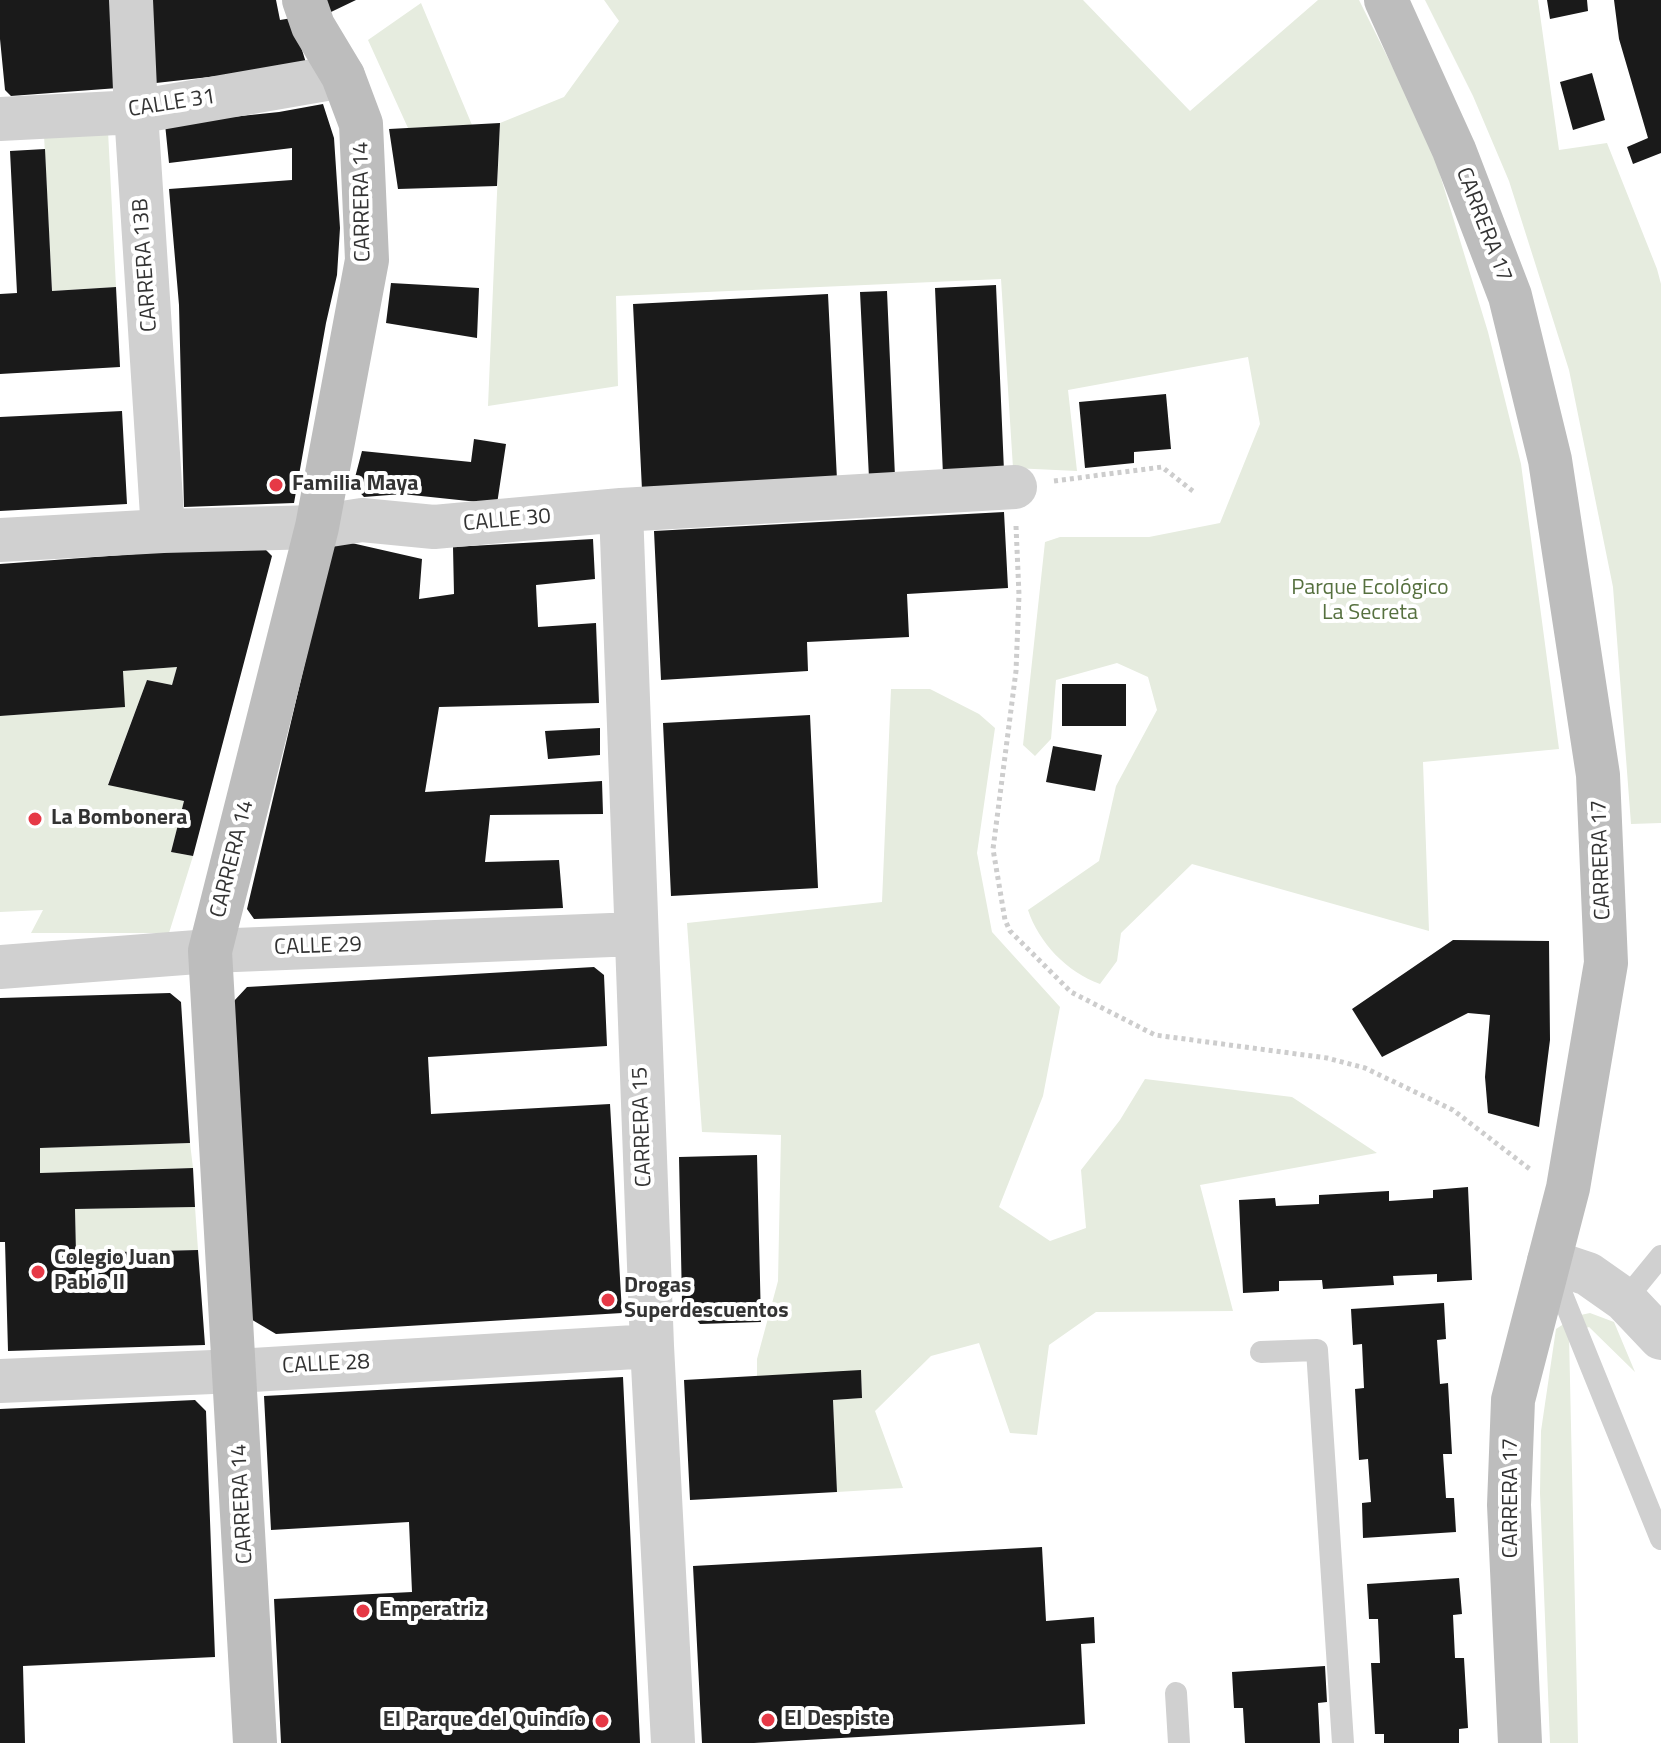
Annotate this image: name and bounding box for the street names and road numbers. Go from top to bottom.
street label: CALLE 31 [127,84,217,124]
street label: CARRERA 14 [349,142,377,262]
street label: CARRERA 17 [1449,164,1517,286]
street label: CARRERA 13B [128,197,164,333]
street label: CALLE 30 [462,504,552,538]
street label: CARRERA 14 [206,797,260,921]
street label: CARRERA 17 [1587,799,1617,921]
street label: CALLE 29 [274,932,362,962]
street label: CARRERA 15 [628,1066,658,1188]
street label: CALLE 28 [281,1350,371,1380]
street label: CARRERA 17 [1499,1438,1525,1558]
street label: CARRERA 14 [227,1443,259,1565]

